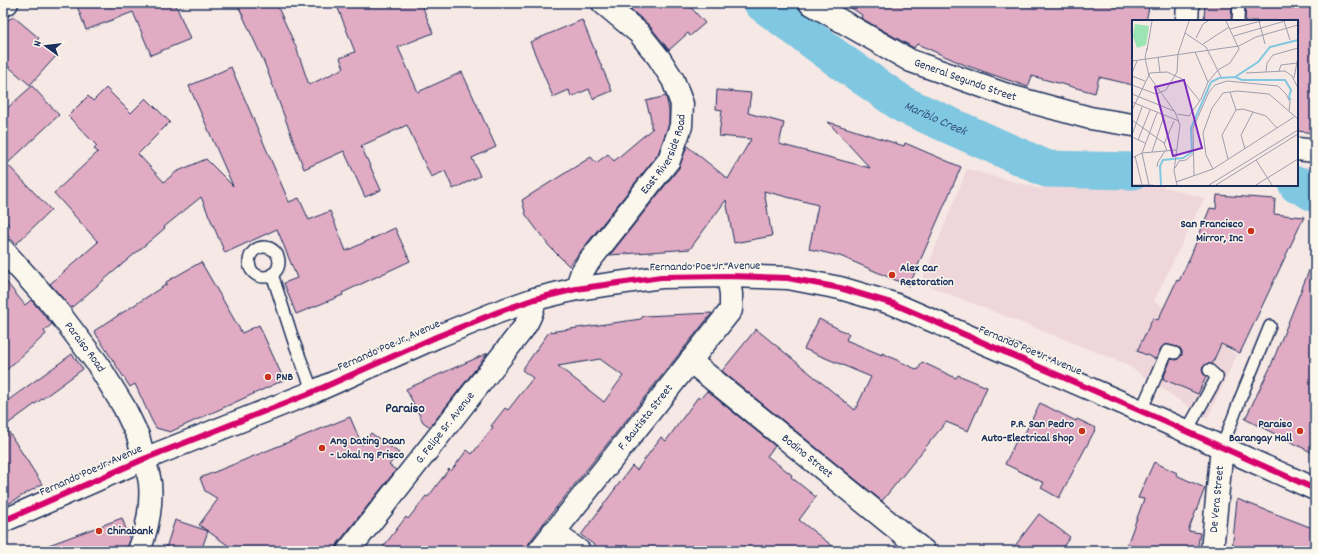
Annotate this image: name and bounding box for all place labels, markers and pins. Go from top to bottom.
place label: San Francisco Mirror, Inc [1181,216,1244,247]
marker: San Francisco Mirror, Inc [1246,226,1256,236]
place label: Alex Car Restoration [900,260,954,291]
marker: Alex Car Restoration [887,270,897,280]
place label: PNB [276,369,293,386]
marker: PNB [263,372,273,382]
place label: P.R. San Pedro Auto-Electrical Shop [981,416,1075,447]
place label: Paraiso Barangay Hall [1229,416,1293,447]
marker: P.R. San Pedro Auto-Electrical Shop [1077,426,1087,436]
marker: Paraiso Barangay Hall [1295,426,1305,436]
place label: Ang Dating Daan - Lokal ng Frisco [330,433,406,464]
marker: Ang Dating Daan - Lokal ng Frisco [317,443,327,453]
place label: Chinabank [107,523,153,540]
marker: Chinabank [94,526,104,536]

